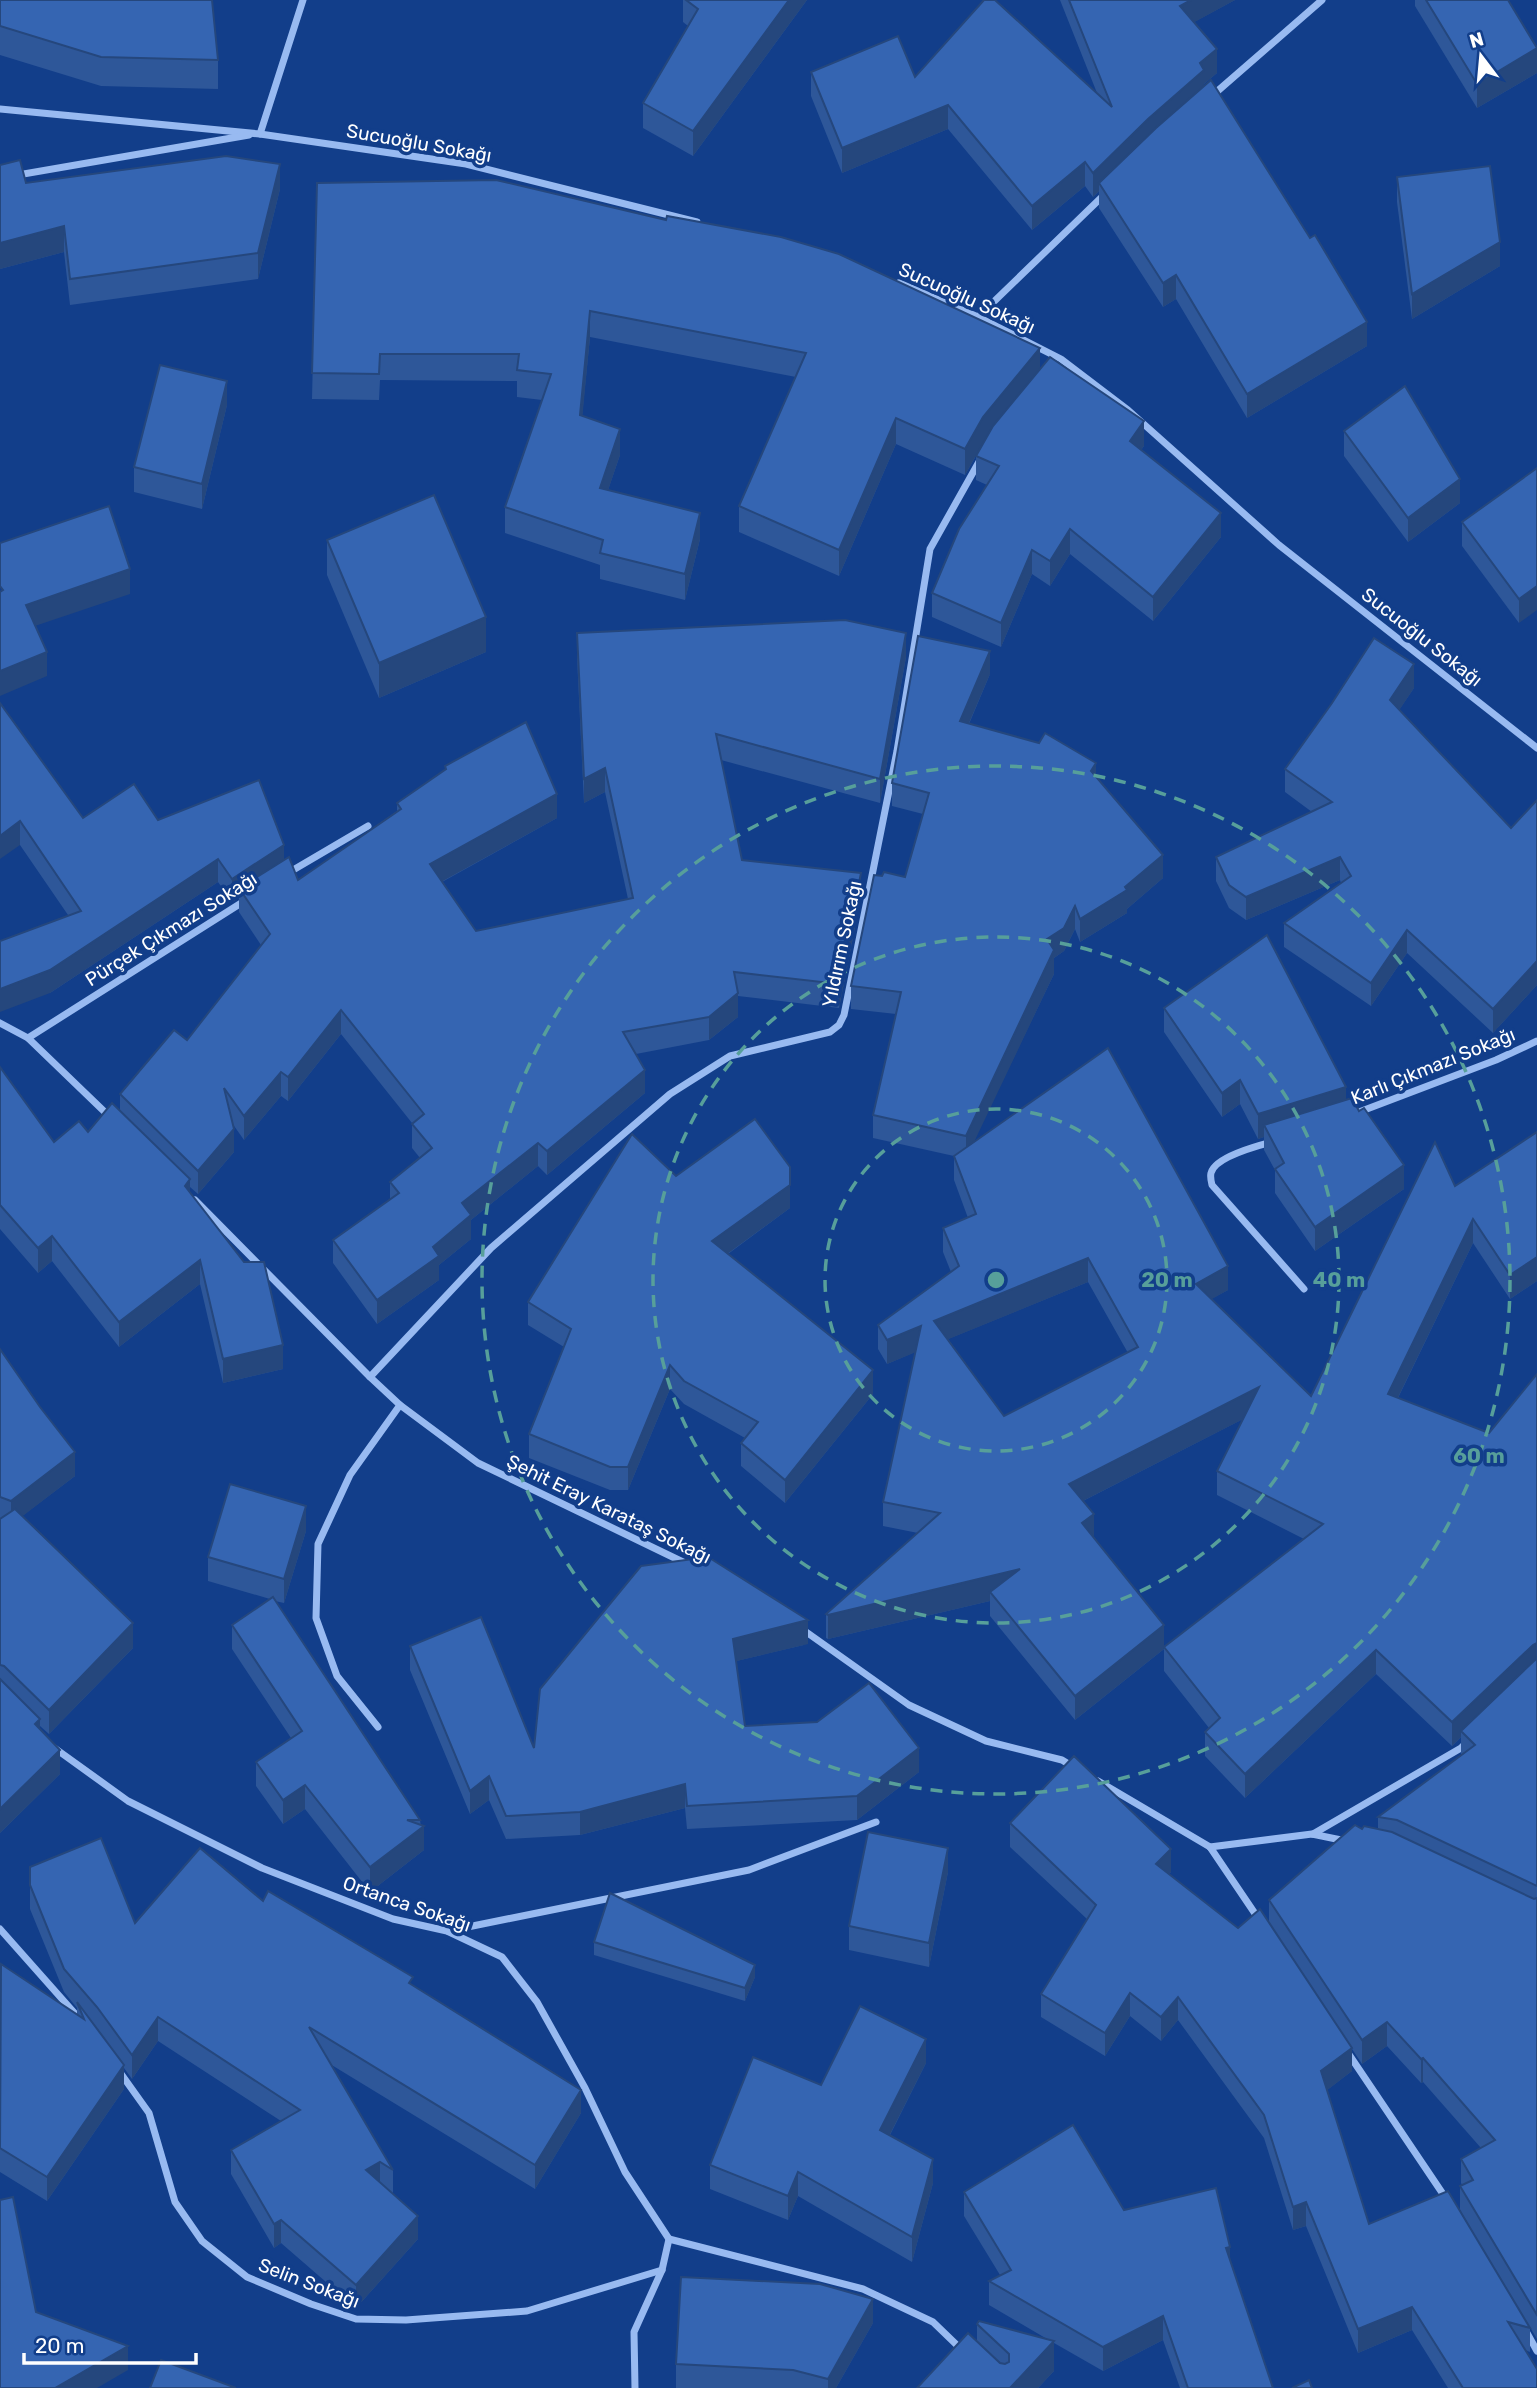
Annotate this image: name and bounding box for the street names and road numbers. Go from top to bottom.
street label: Sucuoğlu Sokağı [345,119,493,167]
street label: Sucuoğlu Sokağı [895,258,1039,338]
street label: Sucuoğlu Sokağı [1357,583,1487,691]
street label: Pürçek Çıkmazı Sokağı [81,867,261,991]
street label: Yıldırım Sokağı [817,878,867,1010]
street label: Karlı Çıkmazı Sokağı [1348,1023,1518,1109]
street label: Şehit Eray Karataş Sokağı [503,1449,715,1569]
street label: Ortanca Sokağı [340,1871,474,1937]
street label: Selin Sokağı [255,2253,363,2313]

